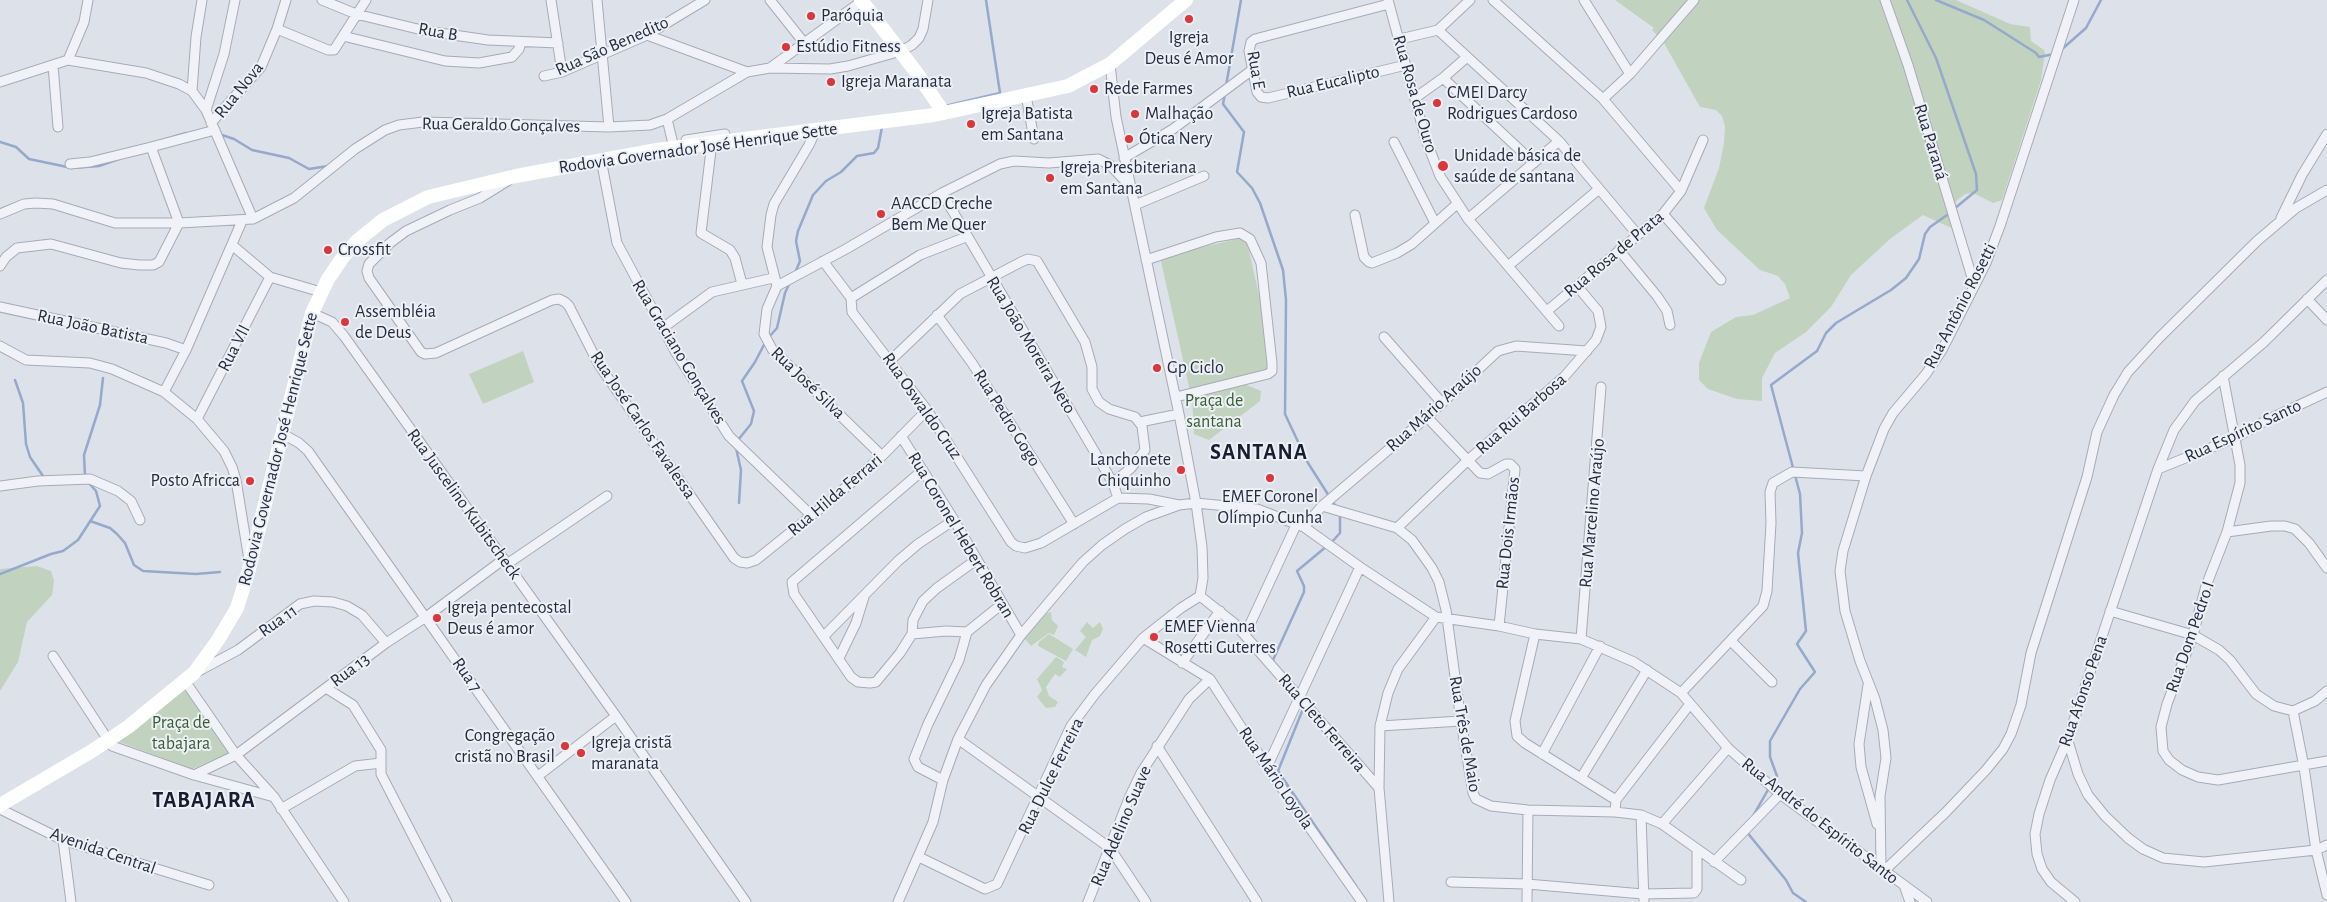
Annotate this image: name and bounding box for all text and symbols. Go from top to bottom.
place label: Paróquia [821,5,884,27]
marker: Paróquia [805,10,817,22]
street label: Rua São Benedito [552,11,672,81]
marker: Igreja Deus é Amor [1183,13,1195,25]
street label: Rua B [417,18,459,46]
place label: Igreja Deus é Amor [1144,27,1234,70]
street label: Rua Rosa de Ouro [1388,32,1442,156]
place label: Estúdio Fitness [796,36,901,58]
marker: Estúdio Fitness [780,41,792,53]
street label: Rua E [1242,49,1270,91]
street label: Rua Nova [210,57,268,123]
street label: Rua Eucalipto [1284,61,1382,103]
place label: Igreja Maranata [841,71,952,93]
marker: Igreja Maranata [825,76,837,88]
place label: Rede Farmes [1104,78,1193,100]
place label: CMEI Darcy Rodrigues Cardoso [1447,82,1577,125]
marker: Rede Farmes [1088,83,1100,95]
marker: CMEI Darcy Rodrigues Cardoso [1431,97,1443,109]
street label: Rua Paraná [1909,101,1953,183]
place label: Igreja Batista em Santana [981,103,1073,146]
place label: Malhação [1145,103,1213,125]
marker: Malhação [1129,108,1141,120]
street label: Rua Geraldo Gonçalves [422,113,580,137]
street label: Rodovia Governador José Henrique Sette [557,118,839,178]
marker: Igreja Batista em Santana [965,118,977,130]
place label: Ótica Nery [1139,128,1213,150]
marker: Ótica Nery [1123,133,1135,145]
place label: Unidade básica de saúde de santana [1454,145,1581,188]
place label: Igreja Presbiteriana em Santana [1060,157,1196,200]
marker: Unidade básica de saúde de santana [1436,159,1450,173]
marker: Igreja Presbiteriana em Santana [1044,172,1056,184]
place label: AACCD Creche Bem Me Quer [891,193,993,235]
street label: Rua Rosa de Prata [1560,206,1668,302]
marker: AACCD Creche Bem Me Quer [875,208,887,220]
place label: Crossfit [338,239,391,261]
street label: Rua Antônio Rosetti [1919,240,2001,372]
marker: Crossfit [322,244,334,256]
street label: Rua João Moreira Neto [981,272,1081,418]
street label: Rua Graciano Gonçalves [627,276,731,428]
place label: Assembléia de Deus [355,301,436,344]
street label: Rua João Batista [35,305,151,349]
street label: Rodovia Governador José Henrique Sette [233,310,323,588]
marker: Assembléia de Deus [339,316,351,328]
street label: Rua VII [213,321,255,375]
street label: Rua José Silva [766,342,850,424]
street label: Rua José Carlos Favalessa [585,347,701,503]
street label: Rua Oswaldo Cruz [877,348,967,464]
place label: Gp Ciclo [1167,357,1224,379]
street label: Rua Mário Araújo [1382,359,1486,457]
marker: Gp Ciclo [1151,362,1163,374]
street label: Rua Pedro Gogo [968,365,1046,471]
street label: Rua Rui Barbosa [1471,369,1571,459]
park label: Praça de santana [1185,390,1243,432]
street label: Rua Espírito Santo [2181,395,2305,467]
street label: Rua Juscelino Kubitscheck [402,424,526,584]
street label: Rua Marcelino Araújo [1575,437,1609,589]
district label: SANTANA [1209,439,1309,465]
street label: Rua Coronel Hebert Robran [903,448,1019,622]
street label: Rua Hilda Ferrari [783,449,887,541]
place label: Lanchonete Chiquinho [1090,449,1171,492]
marker: Lanchonete Chiquinho [1175,464,1187,476]
place label: Posto Africca [151,470,240,492]
marker: EMEF Coronel Olímpio Cunha [1264,472,1276,484]
marker: Posto Africca [244,475,256,487]
street label: Rua Dois Irmãos [1491,476,1525,590]
place label: EMEF Coronel Olímpio Cunha [1217,486,1323,528]
street label: Rua Dom Pedro I [2161,578,2219,696]
place label: Igreja pentecostal Deus é amor [447,597,572,640]
street label: Rua 11 [254,600,302,642]
marker: Igreja pentecostal Deus é amor [431,612,443,624]
place label: EMEF Vienna Rosetti Guterres [1164,616,1276,659]
marker: EMEF Vienna Rosetti Guterres [1148,631,1160,643]
street label: Rua Afonso Pena [2054,632,2112,750]
street label: Rua 13 [326,648,374,692]
street label: Rua 7 [447,653,487,697]
street label: Rua Cleto Ferreira [1273,669,1371,777]
street label: Rua Três de Maio [1444,674,1486,794]
park label: Praça de tabajara [152,712,210,754]
street label: Rua Dulce Ferreira [1013,714,1089,838]
street label: Rua Mário Loyola [1234,723,1318,833]
place label: Congregação cristã no Brasil [454,725,555,768]
place label: Igreja cristã maranata [591,732,672,774]
marker: Congregação cristã no Brasil [559,740,571,752]
marker: Igreja cristã maranata [575,747,587,759]
street label: Rua André do Espírito Santo [1737,753,1903,889]
street label: Rua Adelino Suave [1086,762,1156,890]
district label: TABAJARA [151,787,257,813]
street label: Avenida Central [47,823,159,879]

